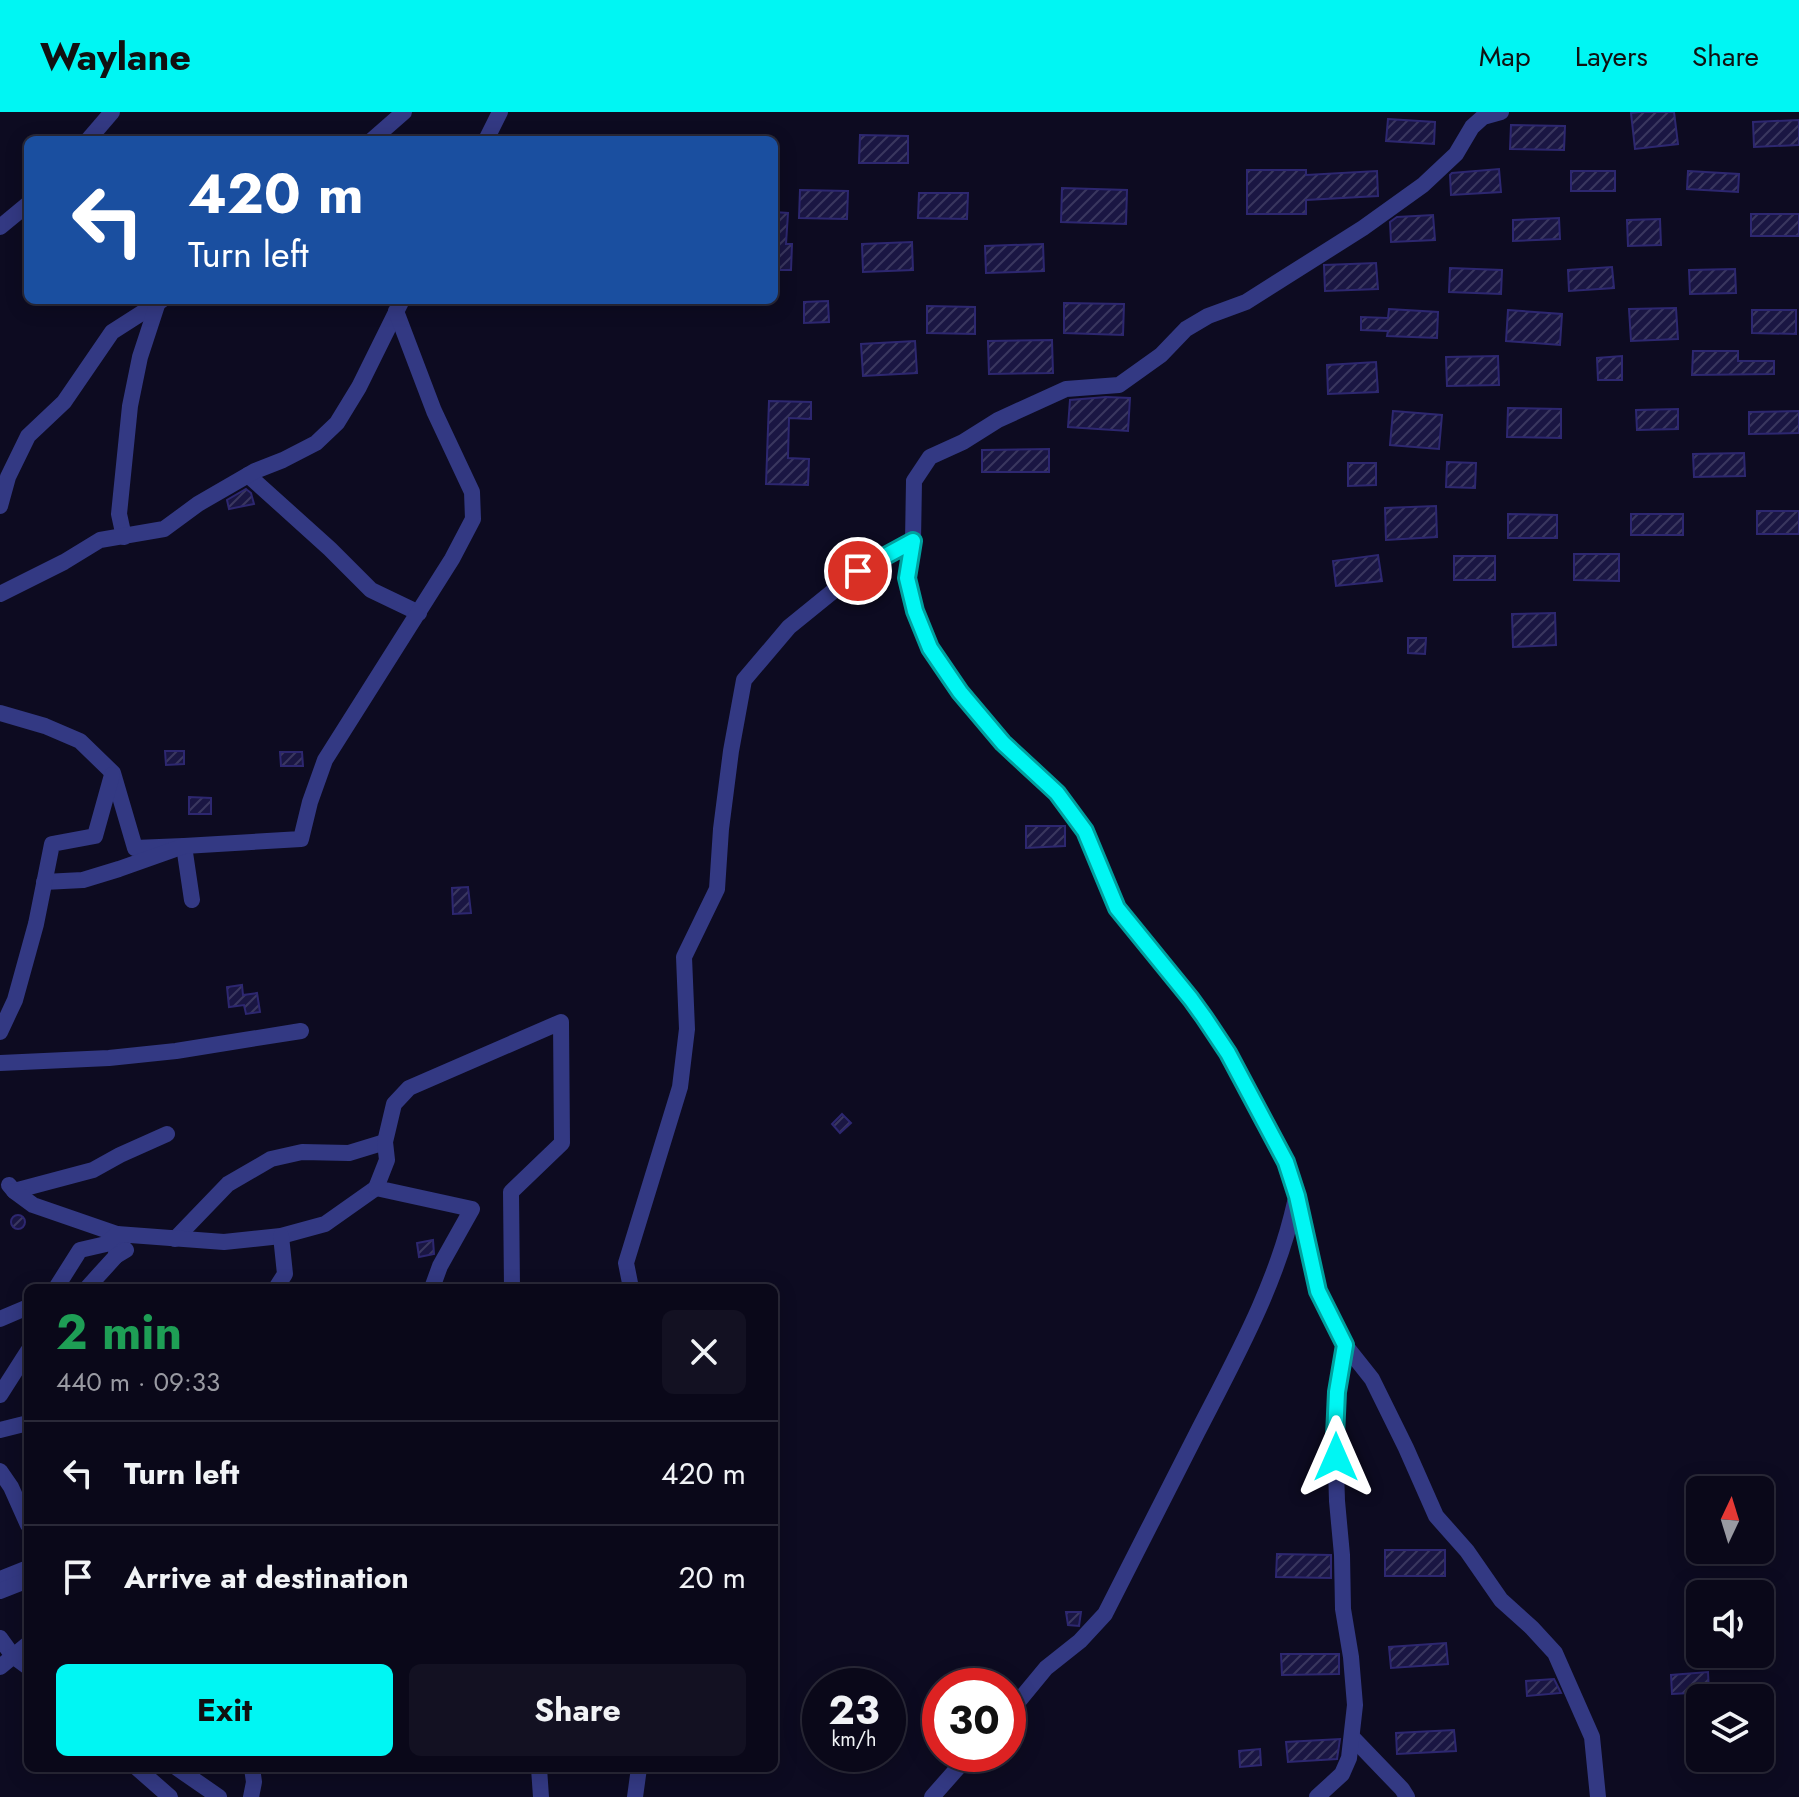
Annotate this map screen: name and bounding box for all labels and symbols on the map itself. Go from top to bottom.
pin [824,537,892,605]
position arrow [1294,1415,1378,1499]
north arrow [1686,1476,1774,1564]
speed limit sign: 30 [922,1668,1026,1772]

